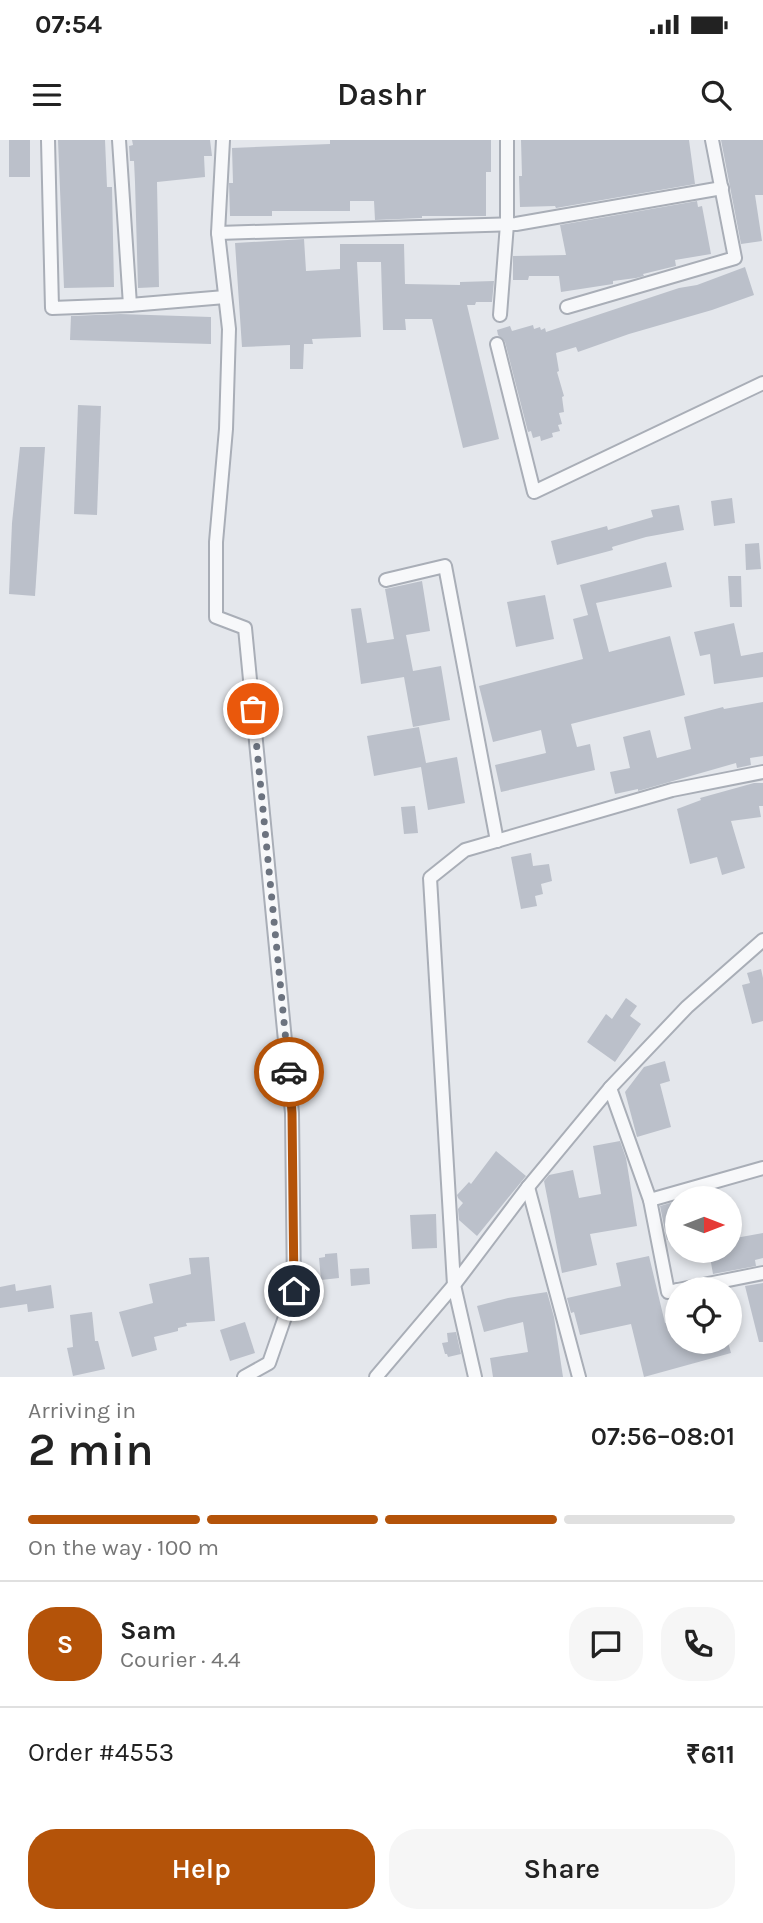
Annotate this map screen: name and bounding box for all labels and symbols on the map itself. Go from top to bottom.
pin [223,679,283,739]
courier [254,1037,324,1107]
north arrow [665,1186,742,1264]
pin [264,1261,324,1321]

